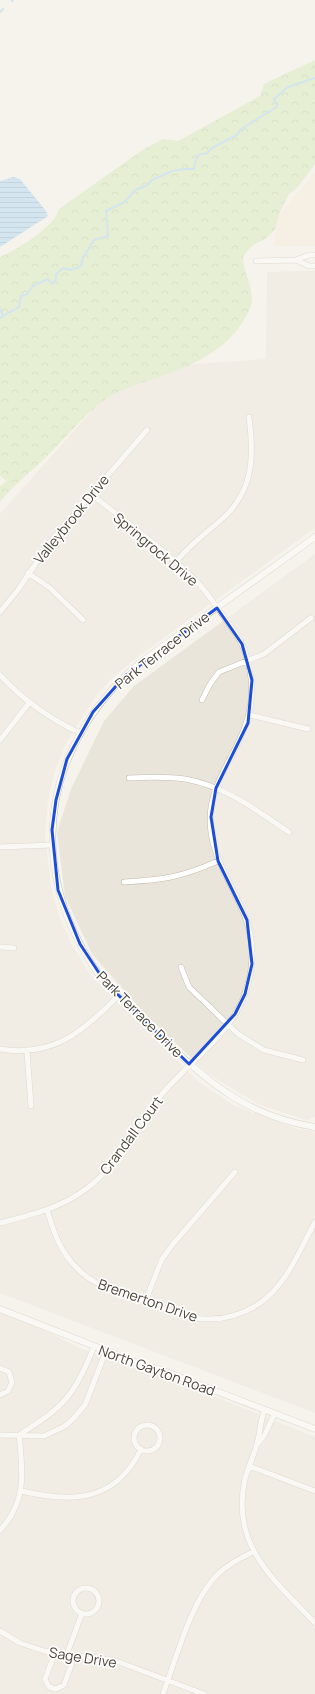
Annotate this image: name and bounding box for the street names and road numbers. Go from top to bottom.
street label: Valleybrook Drive [29,470,113,568]
street label: Springrock Drive [110,508,202,590]
street label: Park Terrace Drive [111,607,213,693]
street label: Park Terrace Drive [93,967,187,1061]
street label: Crandall Court [95,1092,167,1178]
street label: Bremerton Drive [96,1274,200,1326]
street label: North Gayton Road [96,1340,218,1400]
street label: Sage Drive [48,1642,118,1672]

